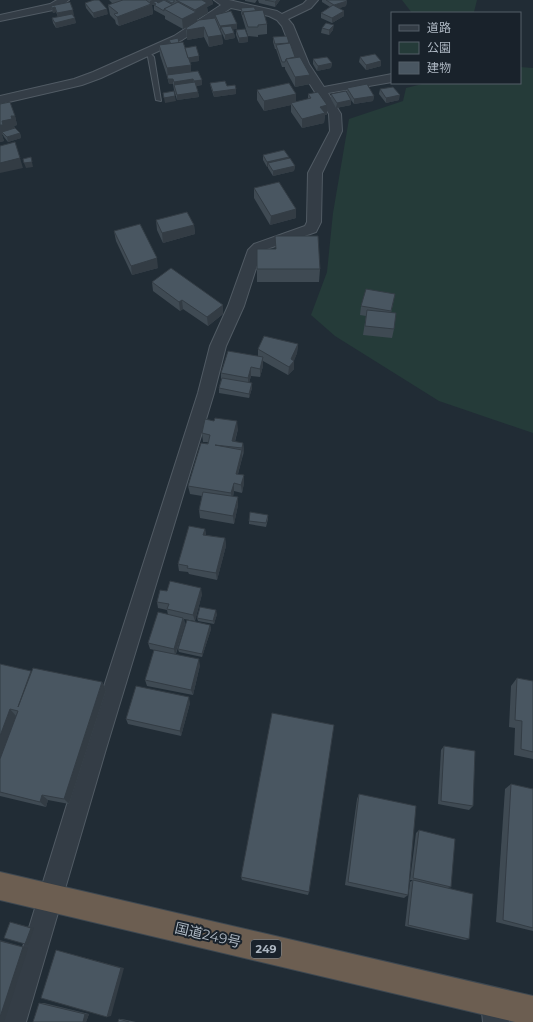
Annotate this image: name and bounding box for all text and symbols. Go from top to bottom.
legend [391,12,521,84]
text: 道路 [427,20,451,35]
text: 公園 [427,40,451,55]
text: 建物 [427,60,451,75]
street label: 国道249号 [173,919,243,951]
road number: 249 [251,940,281,958]

